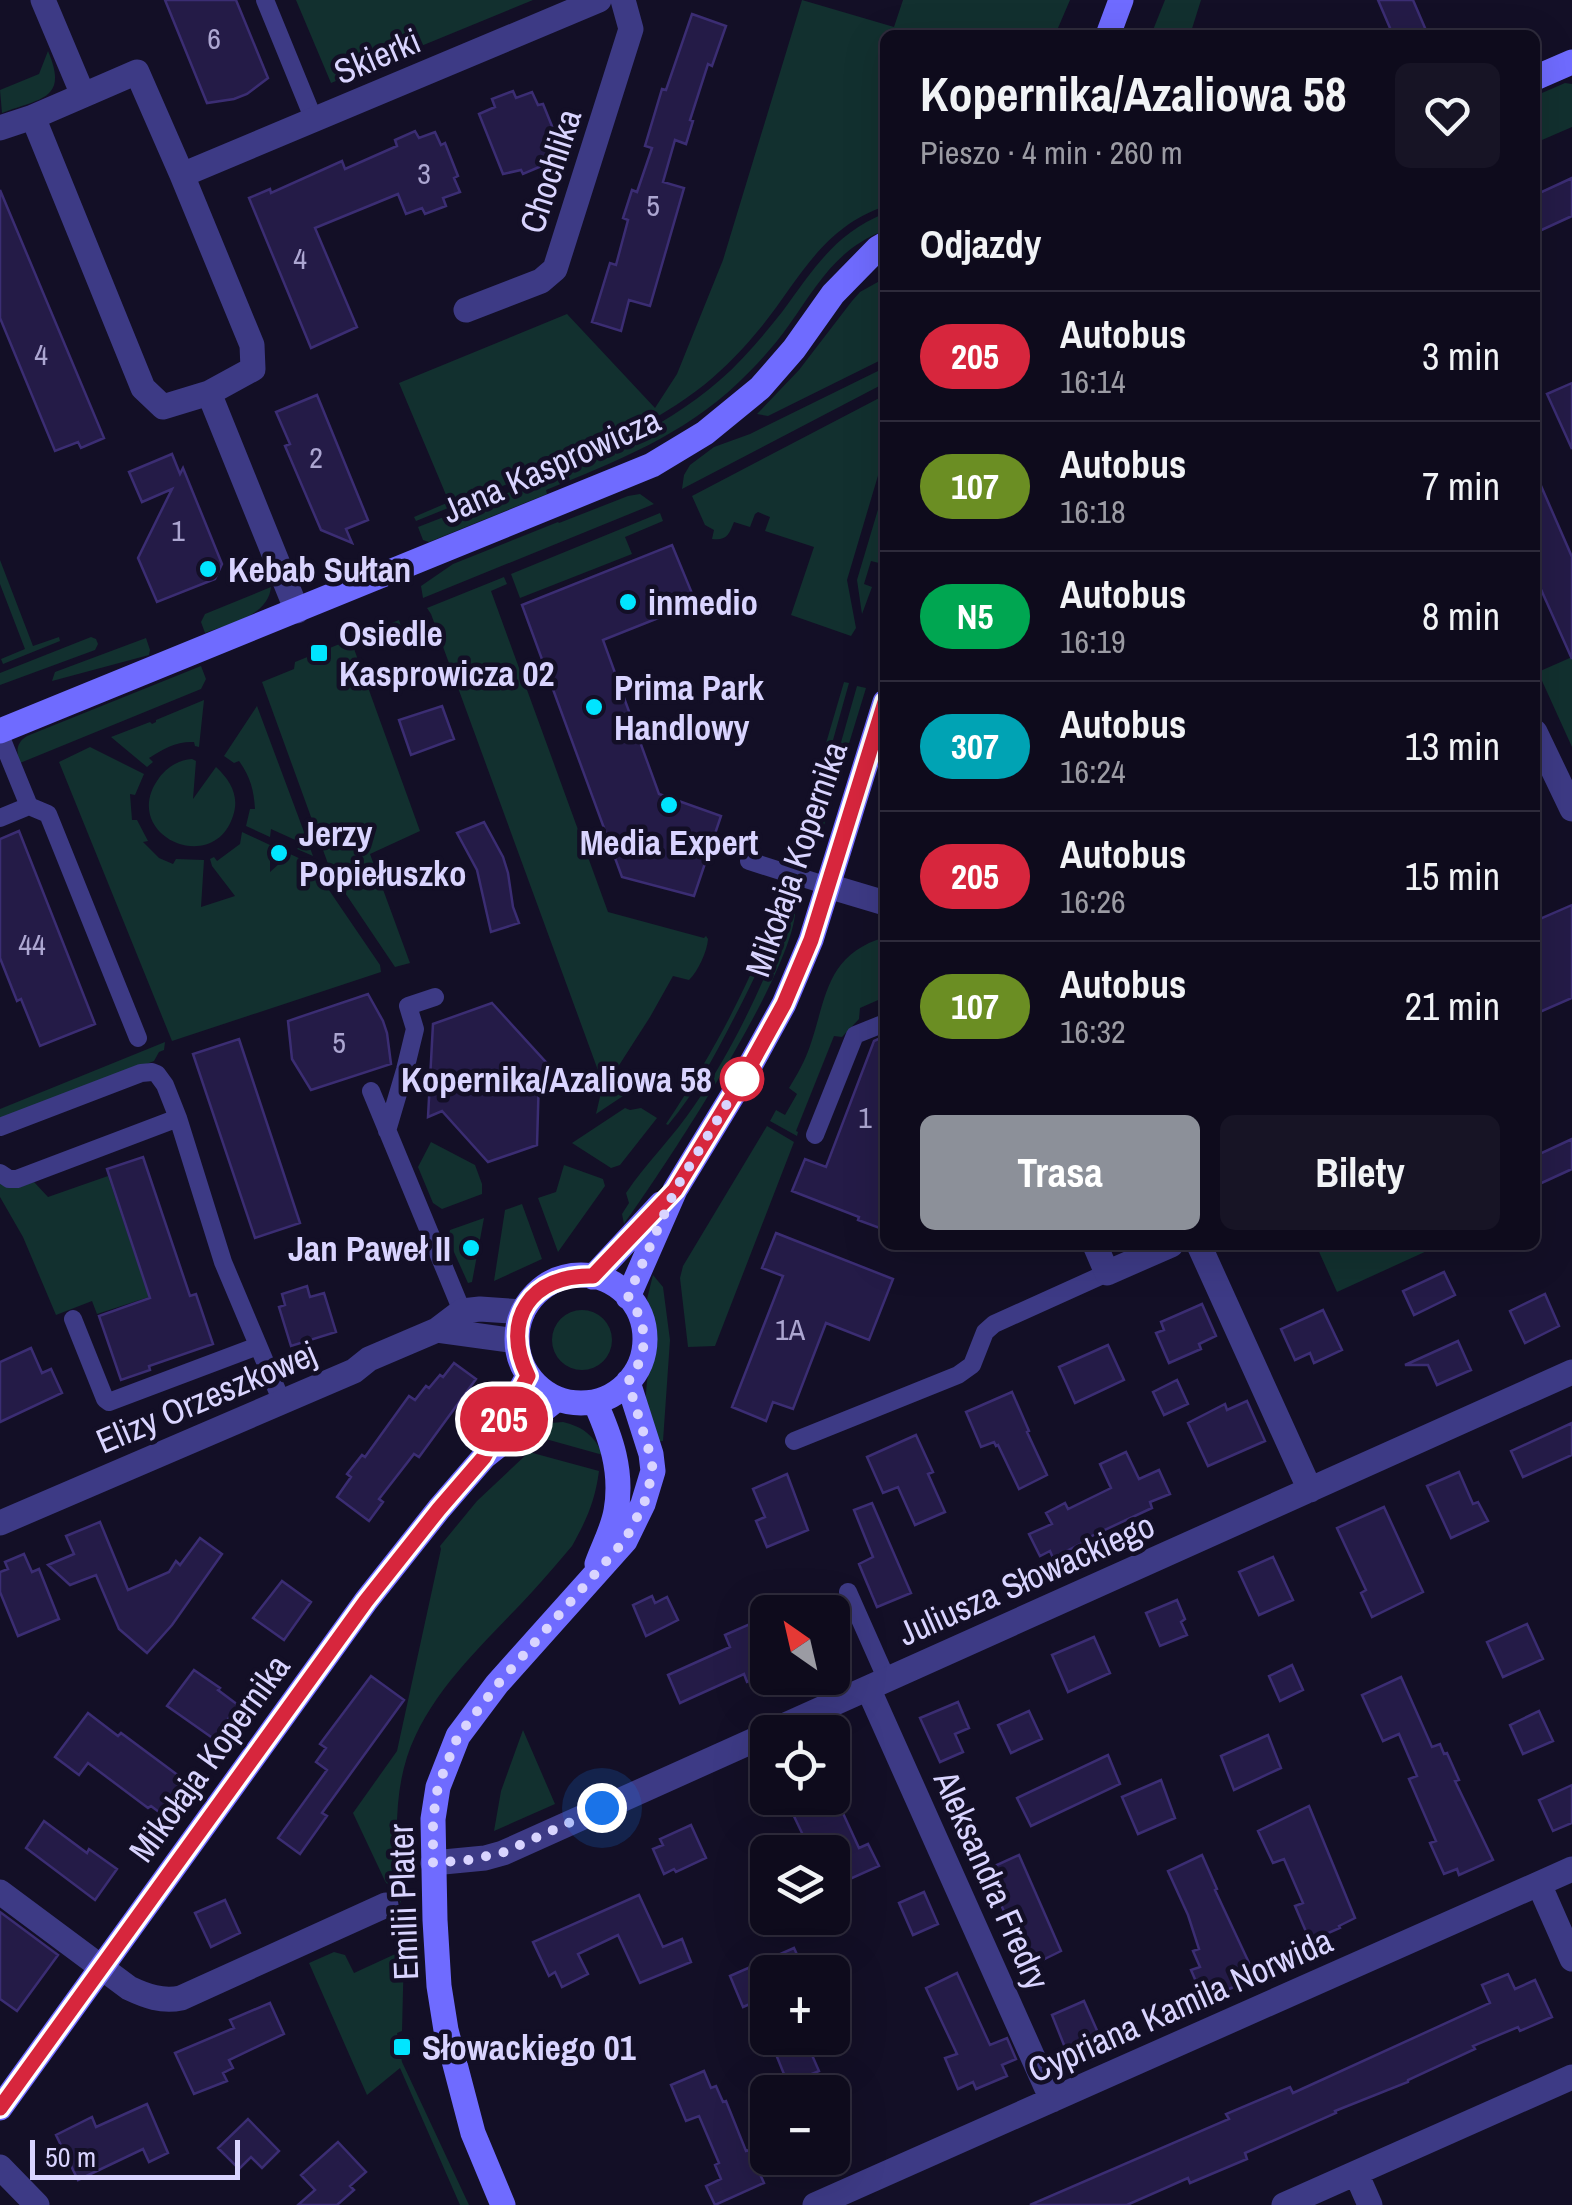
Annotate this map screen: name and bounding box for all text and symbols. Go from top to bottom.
street label: Skierki [327,17,427,95]
house number: 6 [207,18,221,58]
text: Kopernika/Azaliowa 58 [920,61,1347,126]
button: heart [1395,63,1500,168]
street label: Chochlika [508,103,592,239]
text: Pieszo · 4 min · 260 m [920,131,1183,174]
house number: 3 [417,153,431,193]
house number: 5 [646,185,660,225]
text: Odjazdy [920,219,1041,270]
house number: 4 [293,238,307,278]
text: Autobus [1060,309,1186,360]
text: 3 min [1422,331,1500,382]
text: 205 [951,333,999,380]
house number: 4 [34,334,48,374]
text: 16:14 [1060,360,1126,403]
street label: Jana Kasprowicza [434,396,668,534]
house number: 2 [309,437,323,477]
text: Autobus [1060,439,1186,490]
text: 7 min [1422,461,1500,512]
text: 107 [951,463,999,510]
text: 16:18 [1060,490,1126,533]
house number: 1 [171,510,185,550]
place label: Kebab Sułtan [228,546,411,593]
marker: Kebab Sułtan [197,558,219,580]
text: Autobus [1060,569,1186,620]
place label: inmedio [648,579,758,626]
marker: inmedio [617,591,639,613]
text: 8 min [1422,591,1500,642]
text: N5 [957,593,993,640]
place label: Osiedle Kasprowicza 02 [339,610,554,697]
text: 16:19 [1060,620,1126,663]
marker: Osiedle Kasprowicza 02 [308,642,330,664]
place label: Prima Park Handlowy [614,664,764,751]
marker: Prima Park Handlowy [583,696,605,718]
text: Autobus [1060,699,1186,750]
text: 13 min [1405,721,1500,772]
text: 307 [951,723,999,770]
street label: Mikołaja Kopernika [734,735,858,983]
text: 16:24 [1060,750,1126,793]
marker: Media Expert [658,794,680,816]
place label: Jerzy Popiełuszko [299,810,466,897]
place label: Media Expert [580,819,759,866]
text: Autobus [1060,829,1186,880]
marker: Jerzy Popiełuszko [268,842,290,864]
text: 15 min [1405,851,1500,902]
text: 205 [951,853,999,900]
text: 16:26 [1060,880,1126,923]
house number: 44 [18,924,46,964]
text: Autobus [1060,959,1186,1010]
text: 21 min [1405,981,1500,1032]
text: 107 [951,983,999,1030]
text: 16:32 [1060,1010,1126,1053]
house number: 5 [332,1022,346,1062]
place label: Kopernika/Azaliowa 58 [401,1056,712,1103]
marker: Kopernika/Azaliowa 58 [721,1058,763,1100]
house number: 1 [858,1097,872,1137]
button: Trasa [920,1115,1200,1230]
button: Bilety [1220,1115,1500,1230]
place label: Jan Paweł II [288,1225,451,1272]
marker: Jan Paweł II [460,1237,482,1259]
house number: 1A [775,1309,806,1349]
street label: Elizy Orzeszkowej [89,1330,323,1464]
line badge: 205 [446,1386,562,1452]
text: 205 [480,1396,528,1443]
street label: Juliusza Słowackiego [890,1501,1162,1657]
north arrow [750,1595,850,1695]
map controls [750,1595,850,2175]
street label: Mikołaja Kopernika [118,1645,300,1871]
button: locate [750,1715,850,1815]
street label: Aleksandra Fredry [922,1762,1061,1997]
your location [577,1783,627,1833]
street label: Emilii Plater [377,1823,429,1981]
button: layers [750,1835,850,1935]
street label: Cypriana Kamila Norwida [1020,1917,1340,2093]
button: + [750,1955,850,2055]
place label: Słowackiego 01 [422,2024,636,2071]
marker: Słowackiego 01 [391,2036,413,2058]
button: − [750,2075,850,2175]
scale bar [30,2135,240,2180]
text: 50 m [45,2138,96,2176]

